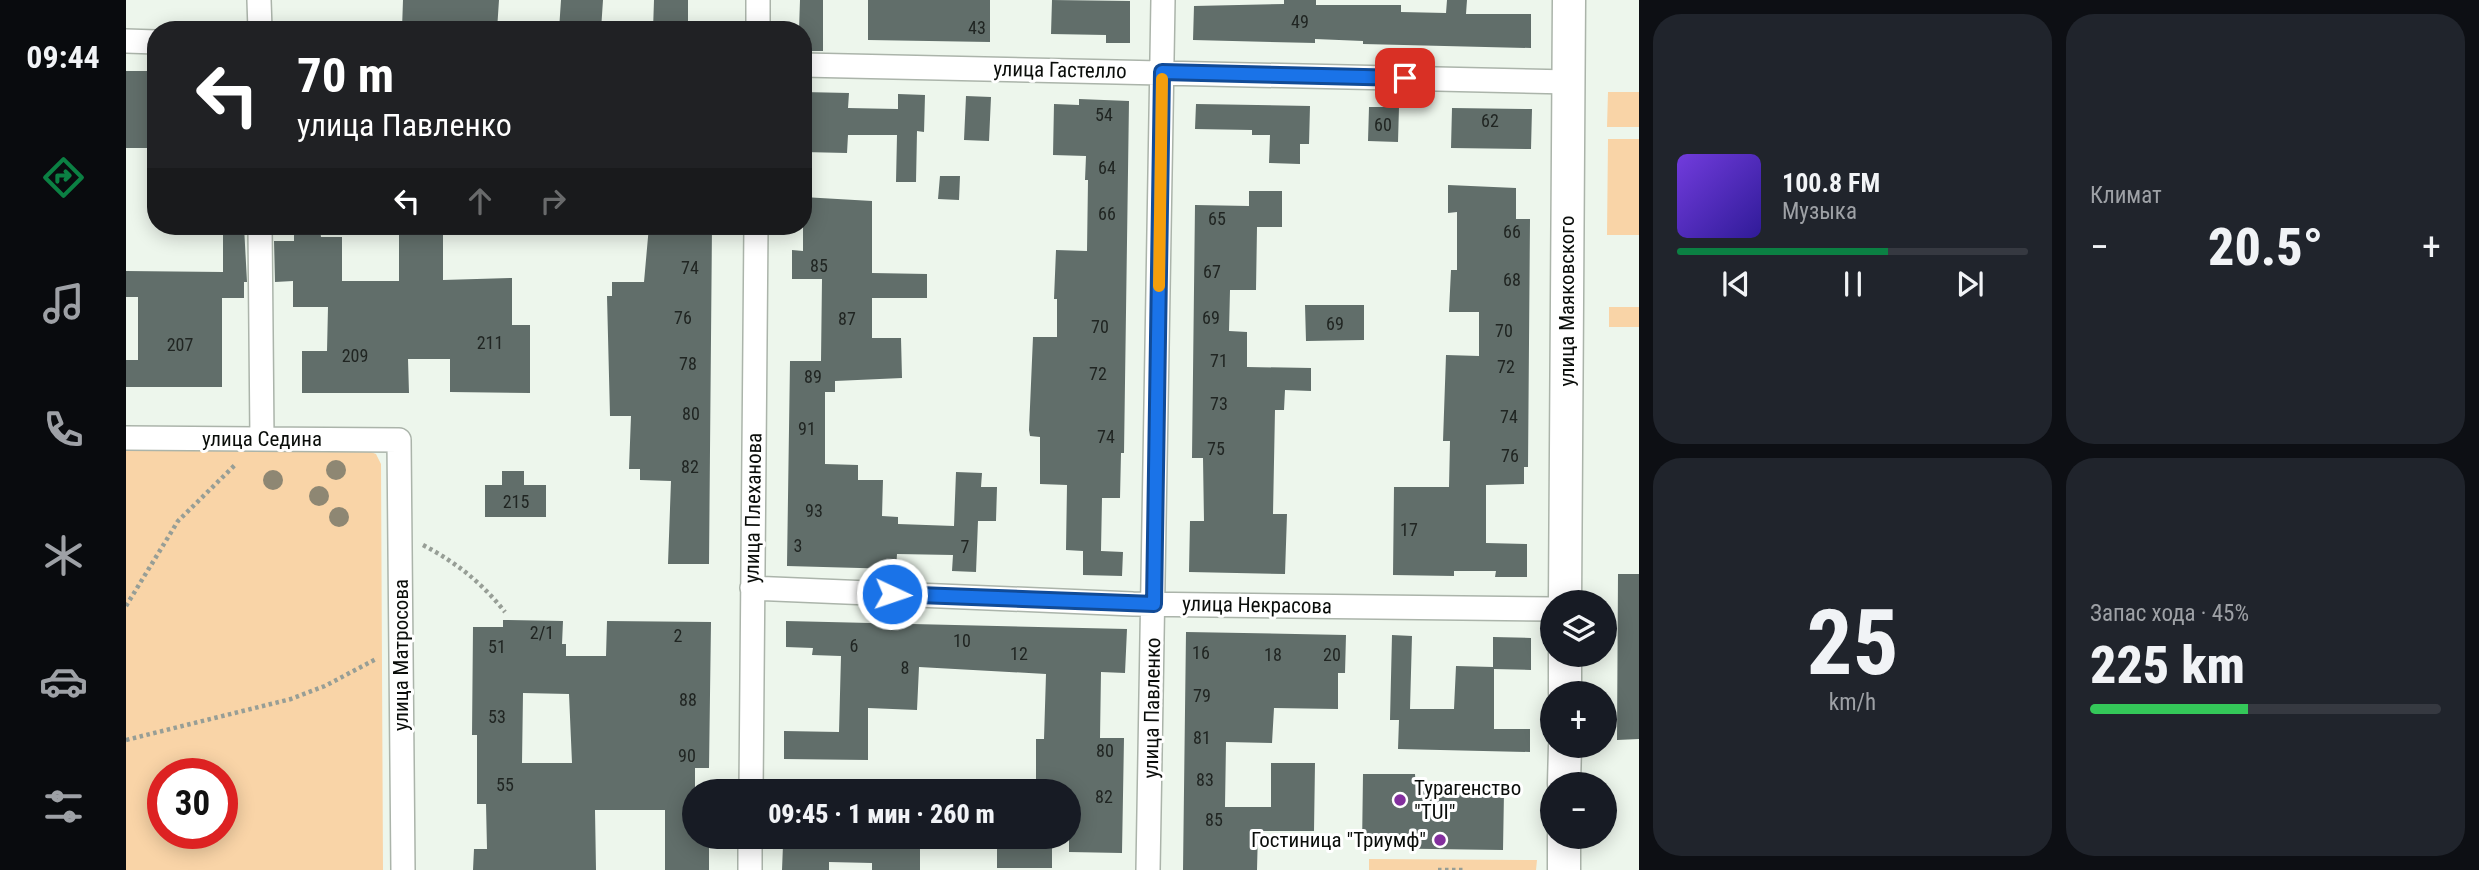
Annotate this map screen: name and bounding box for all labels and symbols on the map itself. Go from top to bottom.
house number: 49 [1291,11,1309,32]
house number: 43 [968,17,986,38]
pin [1375,48,1435,108]
street label: улица Гастелло [993,57,1127,83]
house number: 54 [1095,104,1113,125]
house number: 62 [1481,110,1499,131]
house number: 60 [1374,114,1392,135]
house number: 64 [1098,157,1116,178]
house number: 66 [1098,203,1116,224]
house number: 65 [1208,208,1226,229]
street label: улица Маяковского [1555,216,1579,386]
house number: 66 [1503,221,1521,242]
house number: 85 [810,255,828,276]
house number: 74 [681,257,699,278]
house number: 67 [1203,261,1221,282]
house number: 68 [1503,269,1521,290]
house number: 76 [674,307,692,328]
house number: 69 [1202,307,1220,328]
house number: 87 [838,308,856,329]
house number: 69 [1326,313,1344,334]
house number: 70 [1091,316,1109,337]
house number: 70 [1495,320,1513,341]
house number: 211 [477,332,503,353]
house number: 207 [167,334,193,355]
house number: 209 [342,345,368,366]
house number: 71 [1210,350,1228,371]
house number: 78 [679,353,697,374]
house number: 72 [1497,356,1515,377]
house number: 72 [1089,363,1107,384]
house number: 89 [804,366,822,387]
house number: 73 [1210,393,1228,414]
house number: 80 [682,403,700,424]
house number: 74 [1500,406,1518,427]
house number: 91 [798,418,816,439]
house number: 74 [1097,426,1115,447]
street label: улица Седина [202,427,322,451]
street label: улица Плеханова [740,433,766,583]
house number: 75 [1207,438,1225,459]
house number: 76 [1501,445,1519,466]
house number: 82 [681,456,699,477]
house number: 215 [503,491,529,512]
house number: 93 [805,500,823,521]
house number: 17 [1400,519,1418,540]
house number: 3 [794,535,802,556]
house number: 7 [961,536,970,557]
position arrow [855,557,929,631]
street label: улица Матросова [389,579,413,731]
street label: улица Некрасова [1182,592,1332,618]
house number: 2/1 [530,622,554,643]
house number: 2 [674,625,683,646]
house number: 10 [953,630,971,651]
house number: 6 [850,635,858,656]
house number: 51 [488,636,506,657]
street label: улица Павленко [1139,637,1165,779]
house number: 16 [1192,642,1210,663]
house number: 12 [1010,643,1028,664]
house number: 18 [1264,644,1282,665]
house number: 20 [1323,644,1341,665]
house number: 8 [901,657,909,678]
house number: 79 [1193,685,1211,706]
house number: 88 [679,689,697,710]
house number: 53 [488,706,506,727]
house number: 81 [1193,727,1211,748]
house number: 80 [1096,740,1114,761]
house number: 90 [678,745,696,766]
speed limit sign: 30 [147,758,238,849]
house number: 83 [1196,769,1214,790]
house number: 55 [496,774,514,795]
place label: Турагенство "TUI" [1414,776,1521,824]
house number: 82 [1095,786,1113,807]
marker: Турагенство "TUI" [1392,792,1408,808]
house number: 85 [1205,809,1223,830]
place label: Гостиница "Триумф" [1251,828,1426,852]
marker: Гостиница "Триумф" [1432,832,1448,848]

